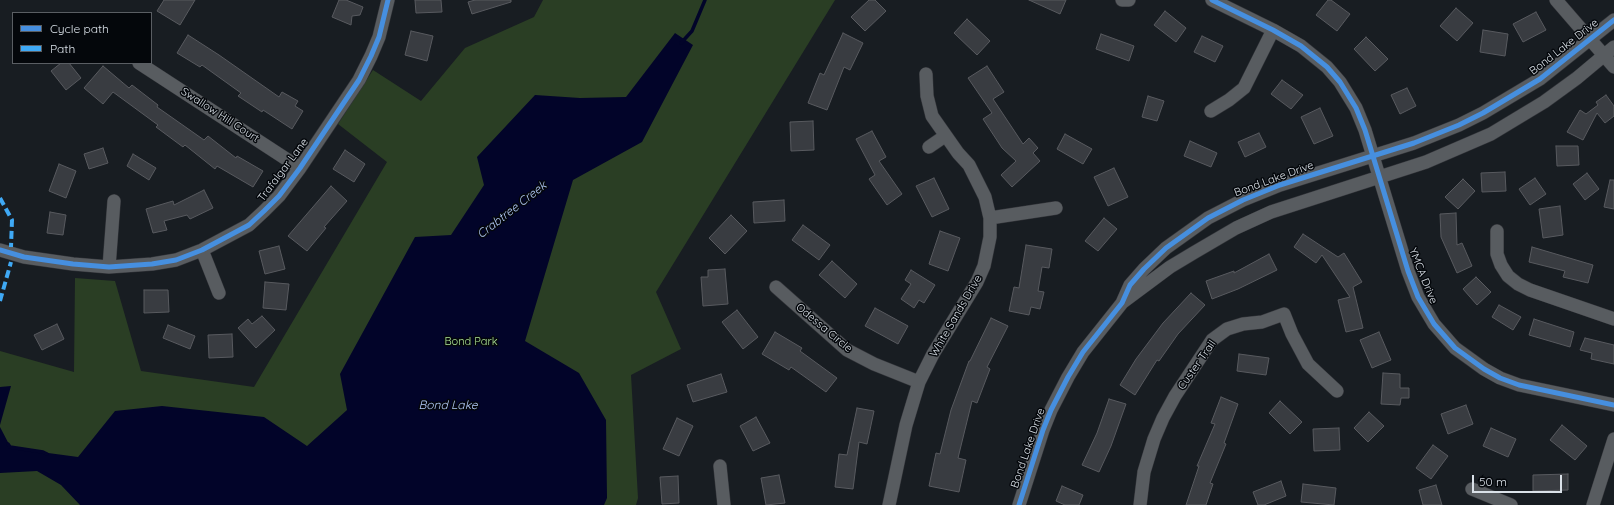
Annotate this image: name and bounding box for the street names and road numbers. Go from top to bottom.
street label: Bond Lake Drive [1527,16,1601,78]
street label: Swallow Hill Court [178,85,262,145]
street label: Trafalgar Lane [255,136,311,204]
street label: Bond Lake Drive [1232,158,1316,200]
street label: YMCA Drive [1406,246,1440,306]
street label: White Sands Drive [927,273,985,359]
street label: Odessa Circle [793,301,855,355]
street label: Custer Trail [1175,338,1219,392]
street label: Bond Lake Drive [1008,406,1048,490]

